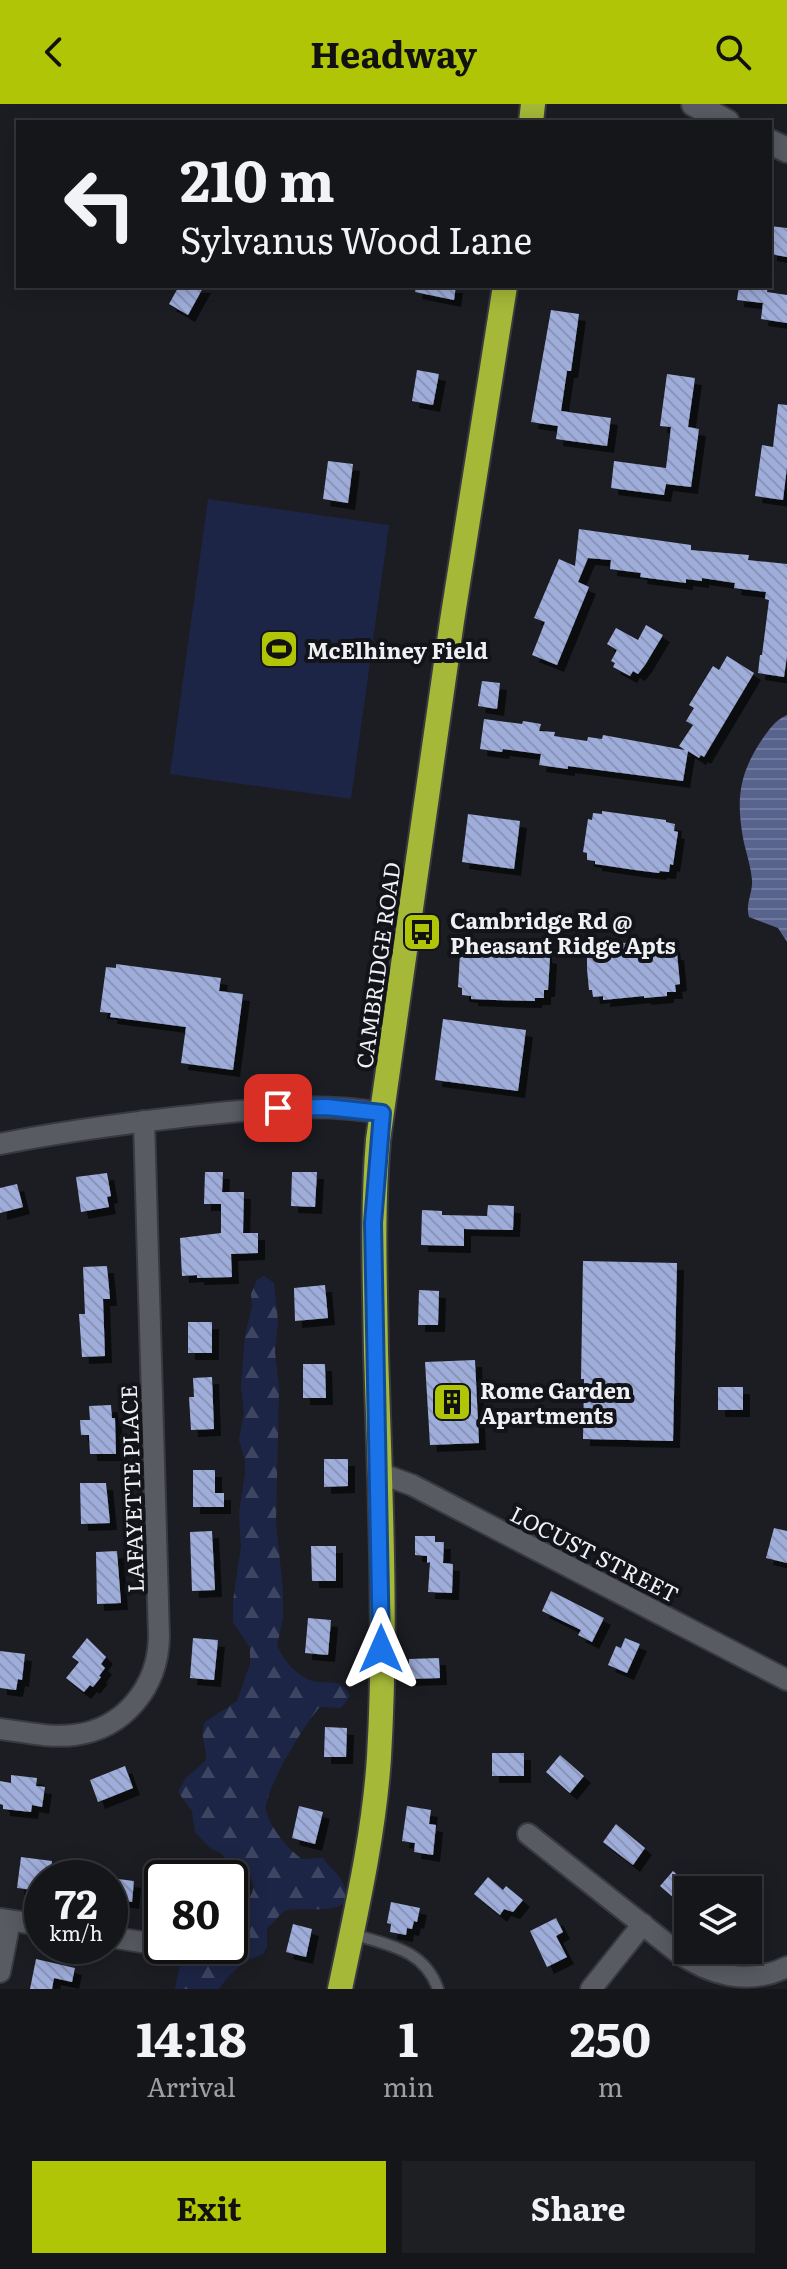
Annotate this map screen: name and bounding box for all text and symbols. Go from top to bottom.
text: Headway [310,26,477,79]
icon: back [32,30,76,74]
icon: search [711,30,755,74]
text: 210 m [180,136,335,219]
icon: left [48,152,152,256]
text: Sylvanus Wood Lane [180,212,532,265]
sports icon: McElhiney Field [258,628,300,670]
place label: McElhiney Field [307,633,488,666]
street label: CAMBRIDGE ROAD [346,860,408,1070]
place label: Cambridge Rd @ Pheasant Ridge Apts [450,903,676,961]
bus stop icon: Cambridge Rd @ Pheasant Ridge Apts [401,911,443,953]
pin [244,1074,312,1142]
icon: arrive [256,1086,300,1130]
place label: Rome Garden Apartments [480,1373,631,1431]
building icon: Rome Garden Apartments [431,1381,473,1423]
street label: LAFAYETTE PLACE [111,1385,151,1593]
street label: LOCUST STREET [505,1496,685,1610]
position arrow [339,1607,423,1691]
speed limit sign: 80 [144,1860,248,1964]
text: 72 [54,1872,98,1931]
map controls [674,1876,762,1964]
button: layers [674,1876,762,1964]
text: km/h [49,1917,103,1947]
text: 14:18 [136,2001,247,2072]
text: 1 [398,2001,418,2072]
text: 250 [570,2001,651,2072]
text: Arrival [147,2066,236,2105]
text: min [383,2066,434,2105]
text: m [598,2066,623,2105]
button: Exit [32,2161,386,2253]
button: Share [402,2161,755,2253]

